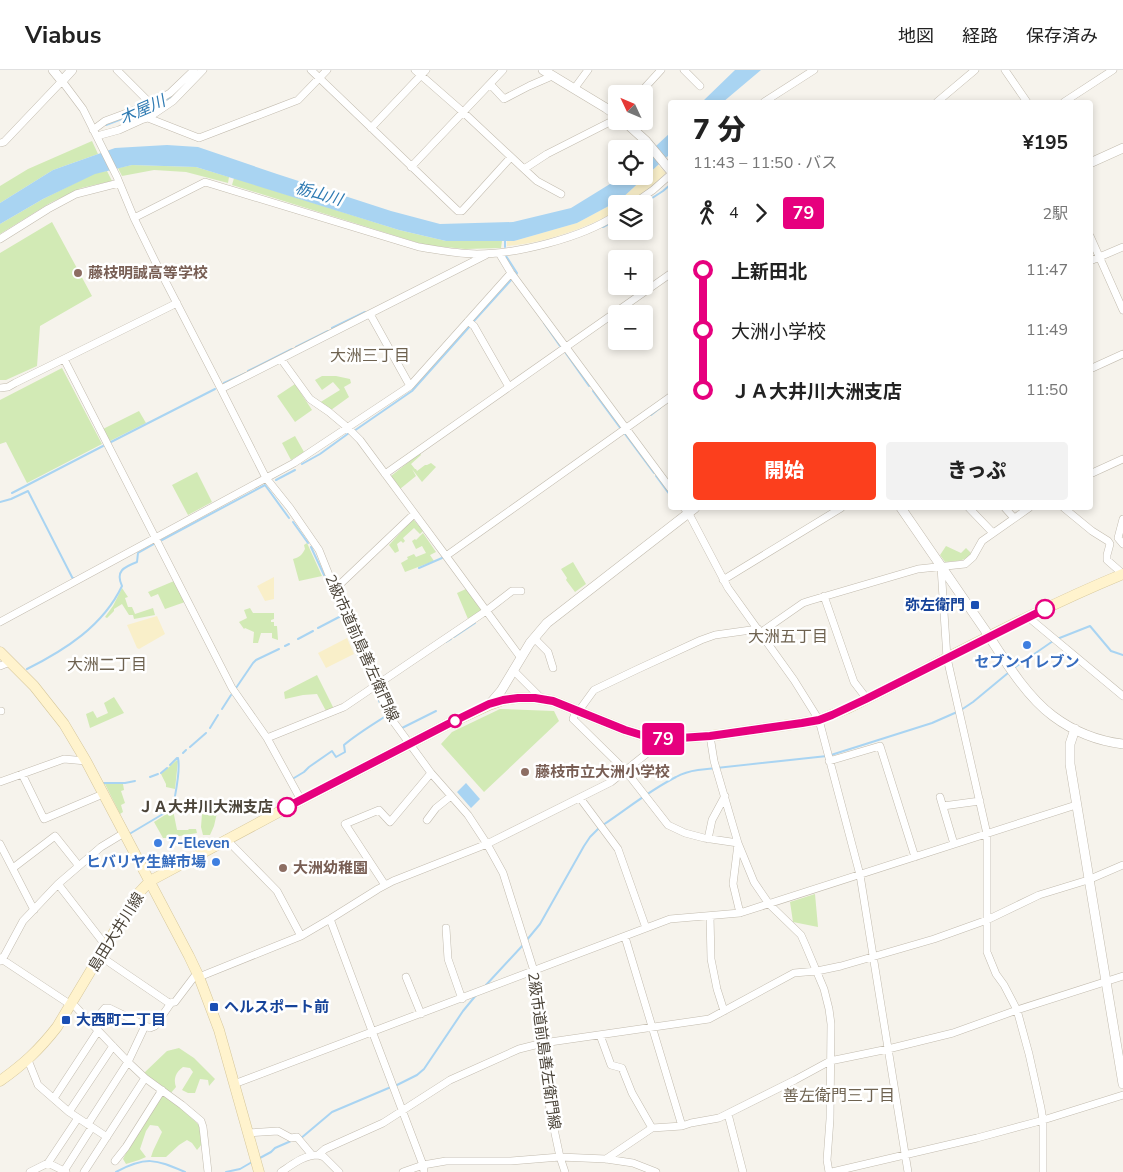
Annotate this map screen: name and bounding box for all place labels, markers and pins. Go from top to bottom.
place label: 藤枝明誠高等学校 [88,263,208,283]
marker: 藤枝明誠高等学校 [72,267,84,279]
place label: 弥左衛門 [905,595,965,615]
marker: 弥左衛門 [969,599,981,611]
unlabelled marker [1035,599,1055,619]
marker: セブンイレブン [1021,639,1033,651]
place label: セブンイレブン [974,652,1080,672]
unlabelled marker [448,714,462,728]
place label: 藤枝市立大洲小学校 [535,762,670,782]
marker: 藤枝市立大洲小学校 [519,766,531,778]
place label: ＪＡ大井川大洲支店 [138,797,273,817]
marker: ＪＡ大井川大洲支店 [277,797,297,817]
place label: 7-Eleven [168,833,230,853]
marker: 7-Eleven [152,837,164,849]
place label: ヒバリヤ生鮮市場 [86,852,206,872]
marker: ヒバリヤ生鮮市場 [210,856,222,868]
place label: 大洲幼稚園 [293,858,368,878]
marker: 大洲幼稚園 [277,862,289,874]
place label: ヘルスポート前 [224,997,329,1017]
marker: ヘルスポート前 [208,1001,220,1013]
place label: 大西町二丁目 [76,1010,166,1030]
marker: 大西町二丁目 [60,1014,72,1026]

